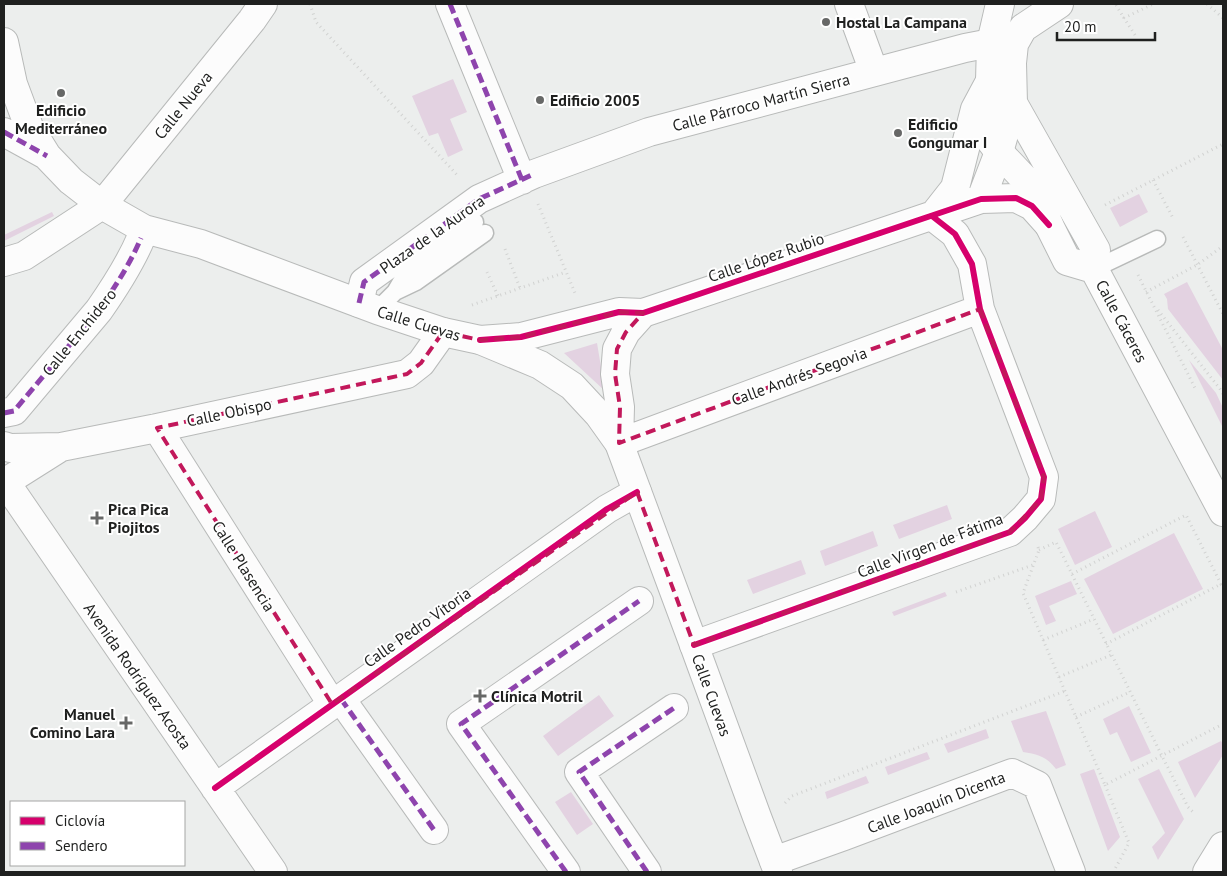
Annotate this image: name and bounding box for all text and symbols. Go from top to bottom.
scale bar [1057,10,1154,42]
place label: Hostal La Campana [836,12,967,32]
marker: Hostal La Campana [820,16,832,28]
text: 20 m [1064,17,1097,36]
street label: Calle Nueva [150,67,216,143]
street label: Calle Párroco Martín Sierra [670,69,852,135]
marker: Edificio Mediterráneo [55,87,67,99]
place label: Edificio 2005 [550,90,640,110]
marker: Edificio 2005 [534,94,546,106]
place label: Edificio Mediterráneo [15,100,107,138]
place label: Edificio Gongumar I [908,114,987,152]
marker: Edificio Gongumar I [892,127,904,139]
street label: Plaza de la Aurora [376,190,488,278]
street label: Calle López Rubio [705,228,827,286]
street label: Calle Cáceres [1092,276,1152,366]
street label: Calle Enchidero [38,284,120,380]
street label: Calle Cuevas [375,301,463,345]
street label: Calle Andrés Segovia [729,342,869,410]
street label: Calle Obispo [185,393,273,431]
place label: Pica Pica Piojitos [108,499,169,537]
street label: Calle Virgen de Fátima [854,508,1006,582]
marker: Pica Pica Piojitos [90,511,104,525]
street label: Calle Plasencia [208,517,280,615]
street label: Calle Pedro Vitoria [360,583,474,671]
street label: Avenida Rodríguez Acosta [80,599,196,753]
street label: Calle Cuevas [688,651,736,739]
place label: Clínica Motril [491,686,583,706]
marker: Clínica Motril [473,689,487,703]
place label: Manuel Comino Lara [30,704,115,742]
marker: Manuel Comino Lara [119,716,133,730]
street label: Calle Joaquín Dicenta [864,766,1008,838]
legend [10,801,185,866]
text: Ciclovía [55,811,105,830]
text: Sendero [55,836,108,855]

